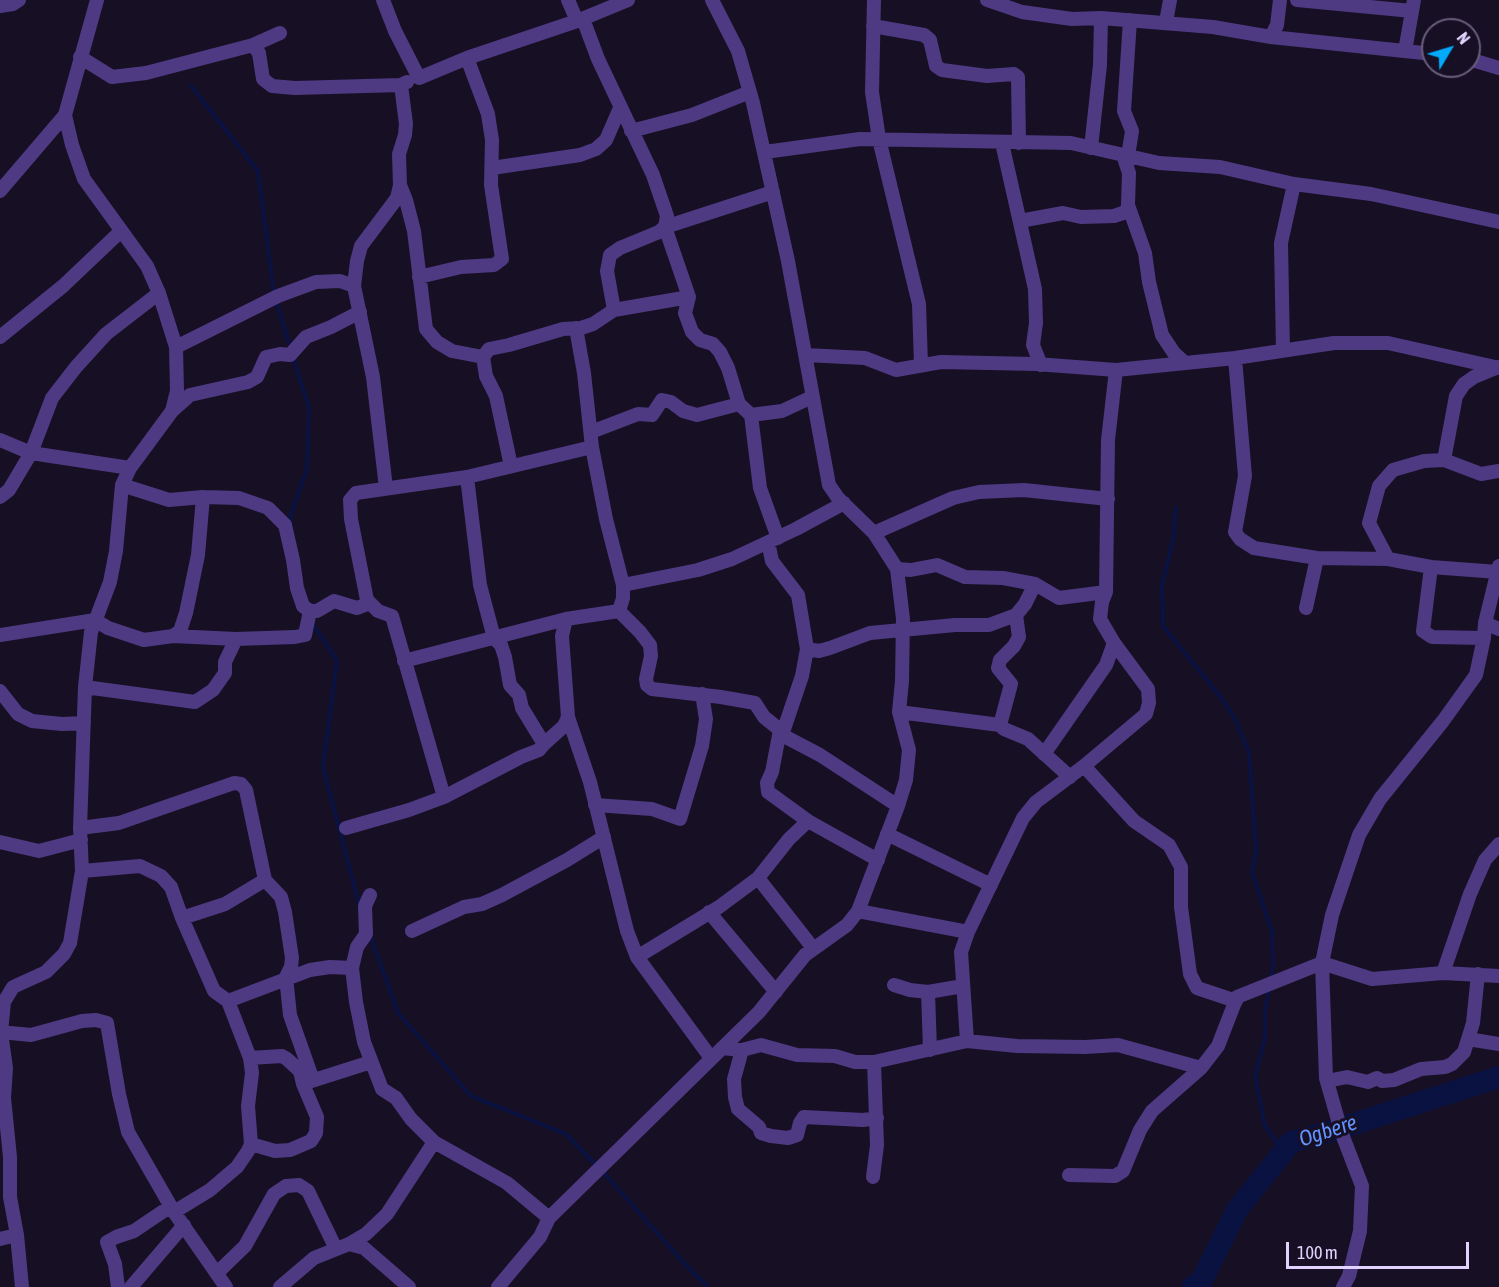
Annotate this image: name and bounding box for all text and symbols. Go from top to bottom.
north arrow [1421,18,1481,78]
text: N [1454,29,1474,47]
water label: Ogbere [1296,1109,1360,1153]
scale bar [1289,1230,1472,1268]
text: 100 m [1297,1242,1338,1263]

